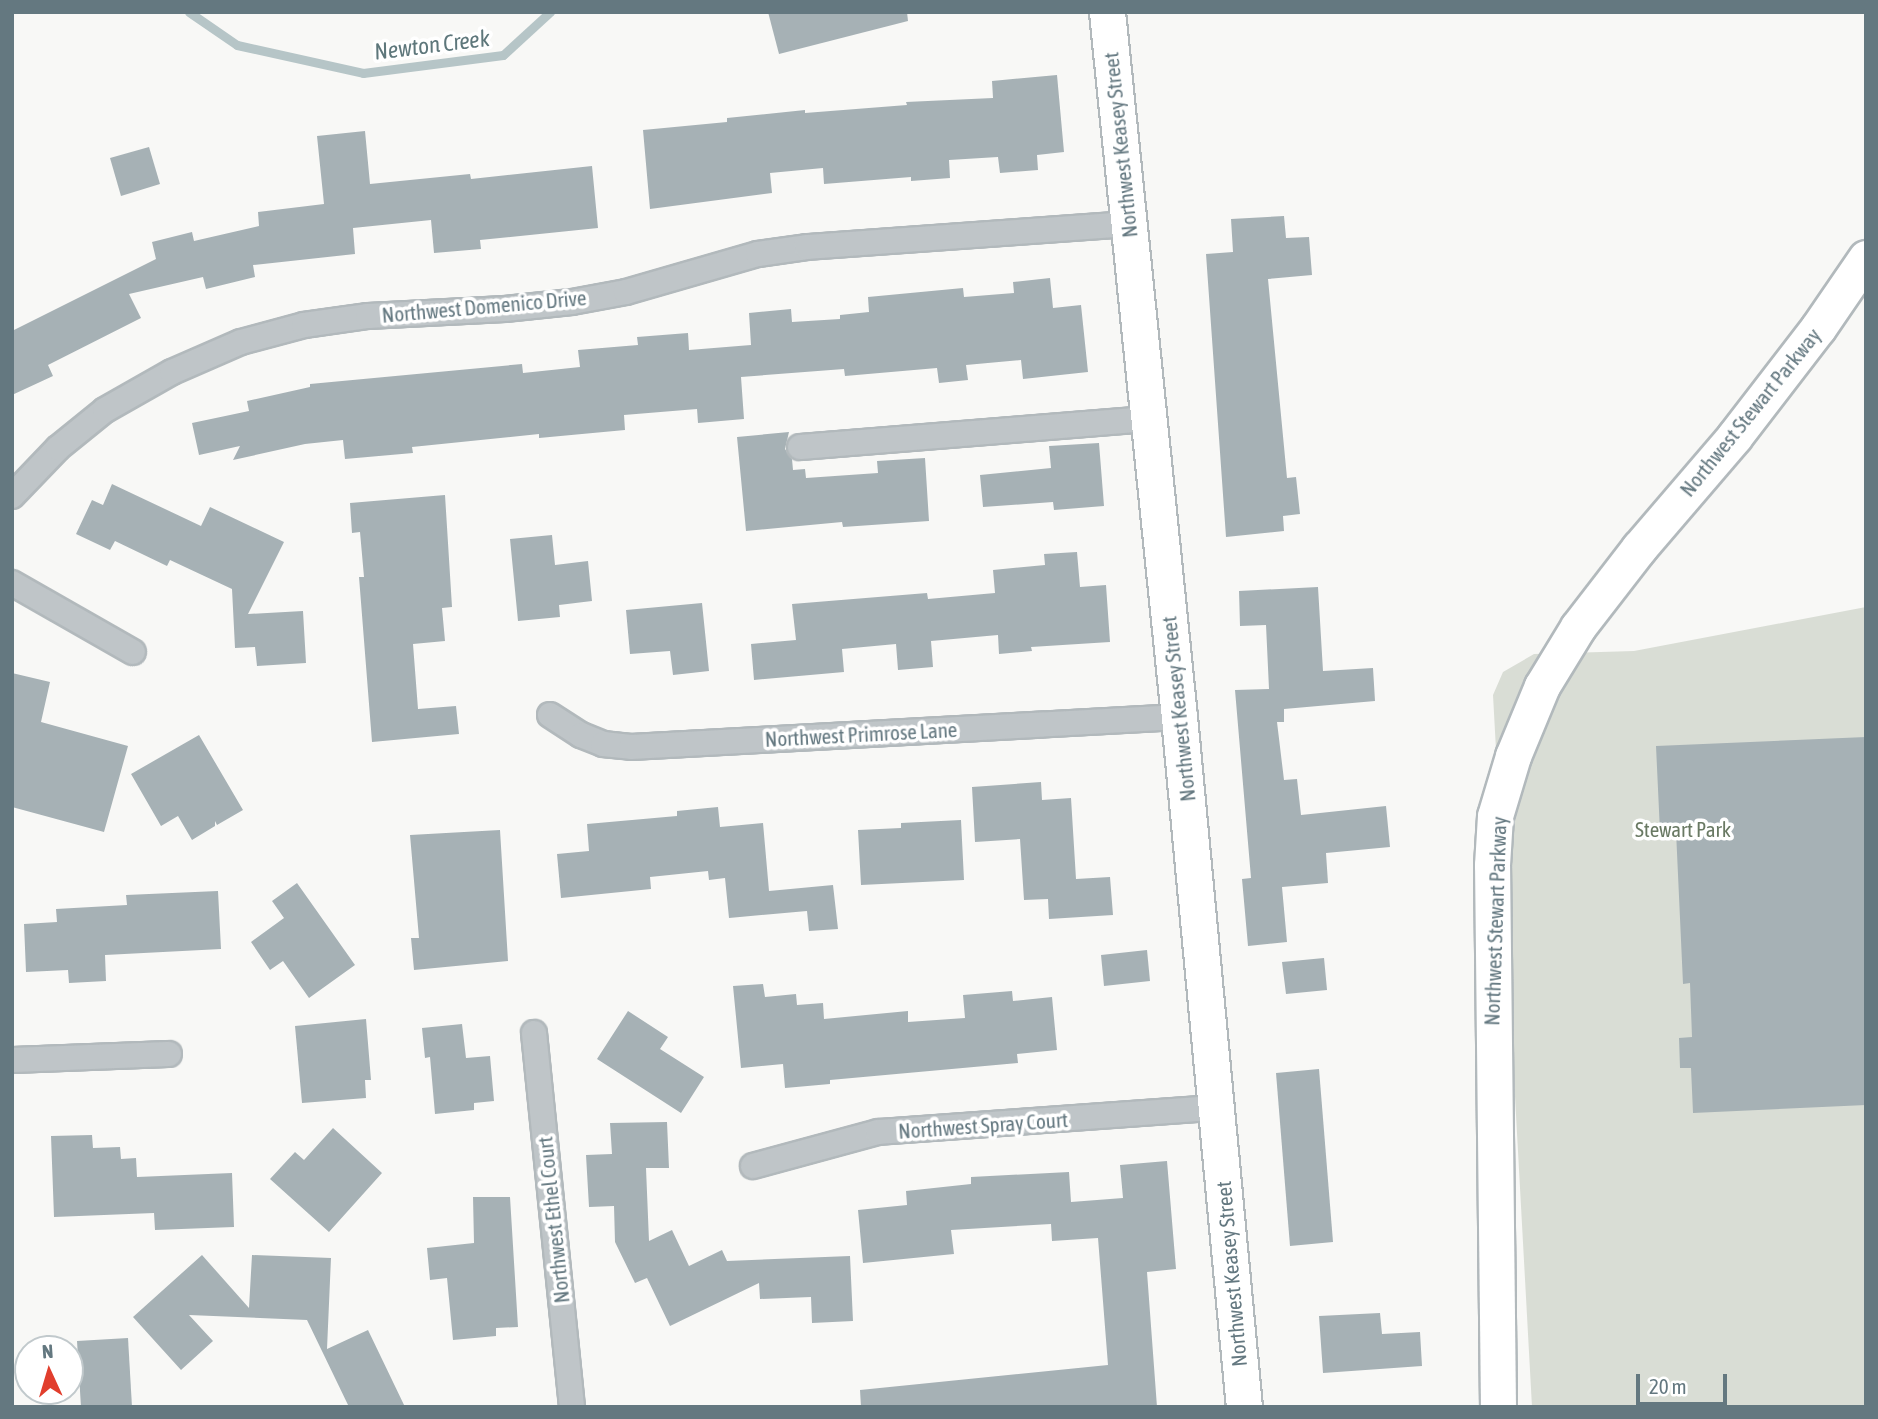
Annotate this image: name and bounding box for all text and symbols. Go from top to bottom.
water label: Newton Creek [373,24,491,66]
street label: Northwest Keasey Street [1098,51,1142,239]
street label: Northwest Domenico Drive [381,285,587,327]
street label: Northwest Stewart Parkway [1674,323,1826,501]
street label: Northwest Keasey Street [1156,615,1200,803]
street label: Northwest Primrose Lane [764,716,958,752]
street label: Northwest Stewart Parkway [1479,816,1511,1026]
park label: Stewart Park [1635,816,1731,842]
street label: Northwest Spray Court [897,1107,1069,1143]
street label: Northwest Ethel Court [532,1135,574,1305]
street label: Northwest Keasey Street [1210,1180,1252,1368]
north arrow [14,1335,84,1405]
text: N [41,1340,54,1362]
scale bar [1640,1360,1731,1404]
text: 20 m [1649,1374,1687,1398]

